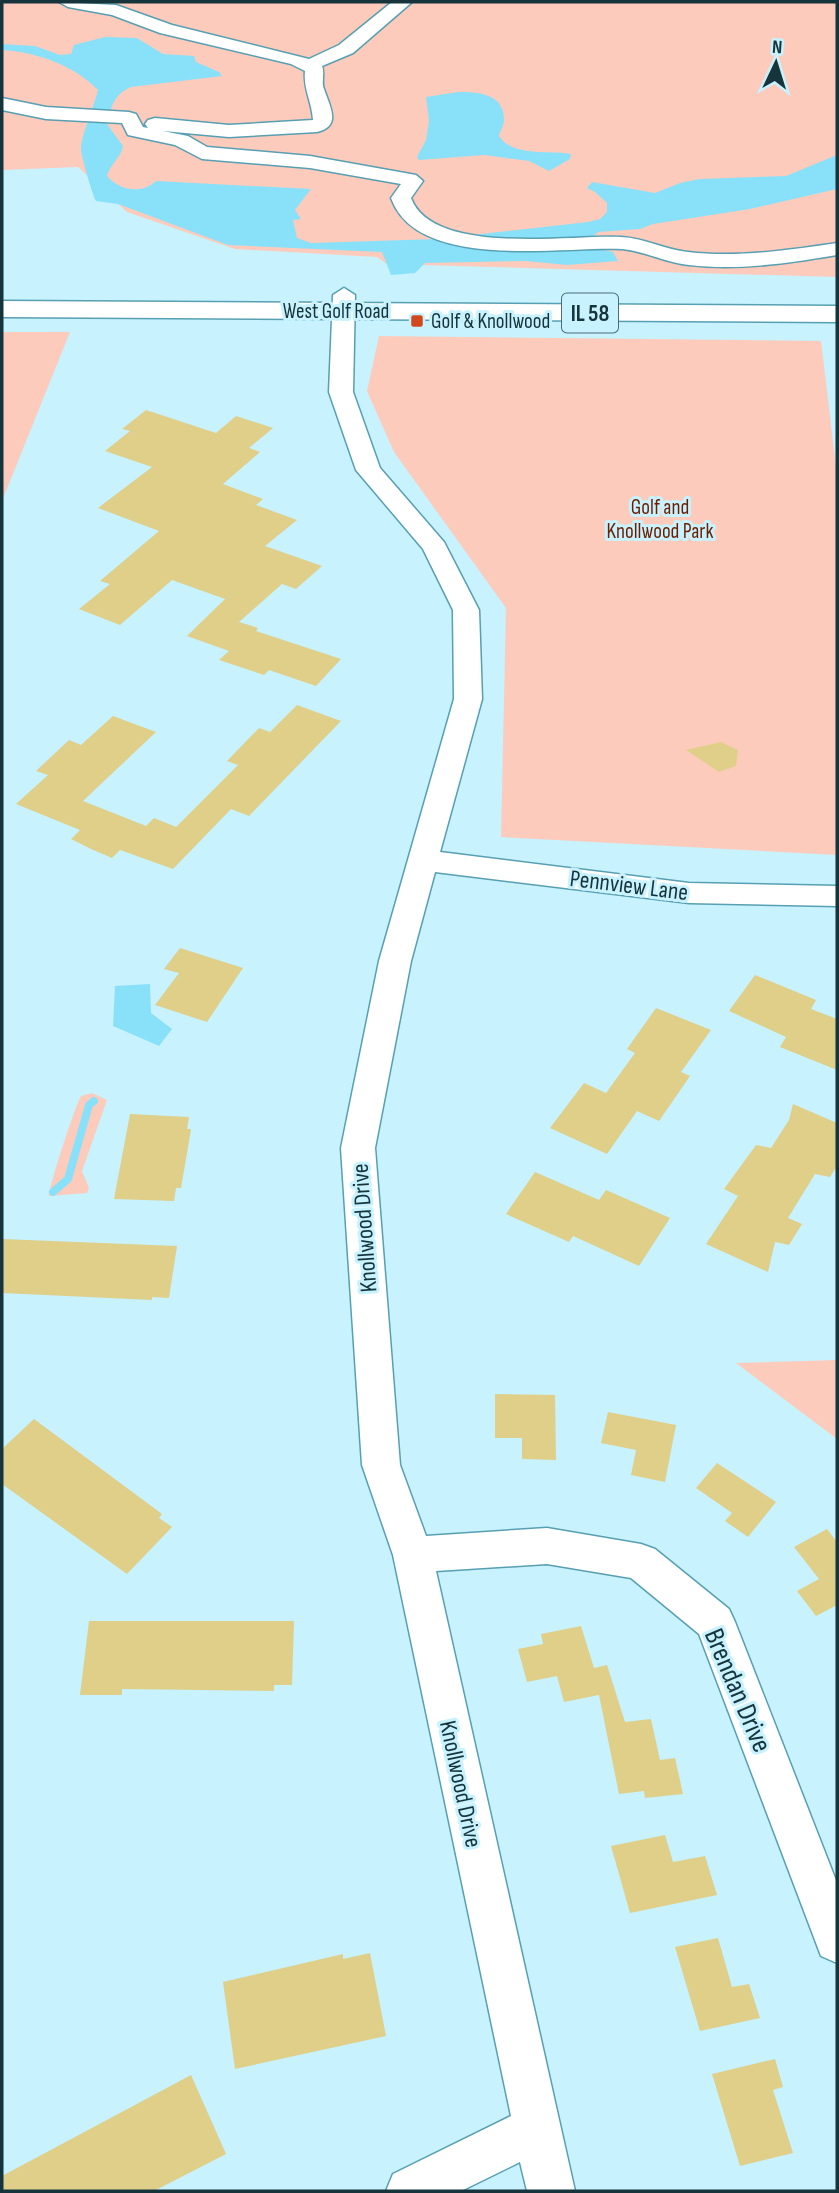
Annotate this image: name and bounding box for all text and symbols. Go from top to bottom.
north arrow [741,28,811,98]
text: N [771,36,783,59]
road number: IL 58 [562,294,618,332]
street label: West Golf Road [283,299,389,324]
place label: Golf & Knollwood [431,309,550,334]
marker: Golf & Knollwood [409,313,425,329]
park label: Golf and Knollwood Park [607,495,713,544]
street label: Pennview Lane [568,864,690,907]
street label: Knollwood Drive [346,1163,383,1293]
street label: Brendan Drive [697,1624,778,1757]
street label: Knollwood Drive [433,1718,488,1850]

